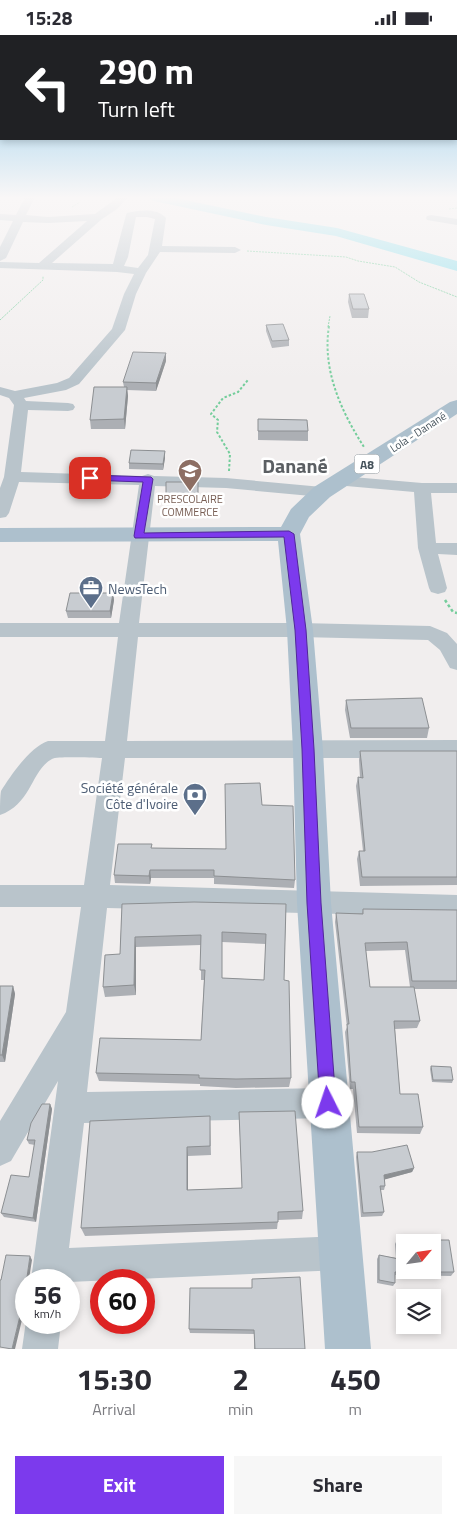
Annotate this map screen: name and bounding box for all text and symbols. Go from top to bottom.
text: 15:28 [25,3,72,32]
text: 290 m [98,44,194,98]
icon: left [15,55,80,120]
text: Turn left [98,92,175,126]
street label: Lola - Danané [387,408,450,456]
district label: Danané [262,450,328,481]
road number: A8 [354,454,380,473]
pin [69,457,111,499]
school or university icon: PRESCOLAIRE COMMERCE [177,458,203,492]
icon: arrive [76,464,104,492]
place label: PRESCOLAIRE COMMERCE [157,491,223,520]
office icon: NewsTech [78,575,104,609]
place label: NewsTech [108,578,167,599]
place label: Société générale Côte d'Ivoire [81,777,178,814]
bank icon: Société générale Côte d'Ivoire [182,782,208,816]
position arrow [301,1076,353,1128]
north arrow [396,1234,441,1279]
map controls [396,1234,441,1334]
speed limit sign: 60 [90,1269,155,1334]
text: 56 [33,1276,62,1314]
button: layers [396,1289,441,1334]
text: km/h [34,1304,61,1323]
text: 15:30 [77,1356,151,1402]
text: 2 [232,1356,249,1402]
text: 450 [330,1356,380,1402]
text: Arrival [92,1397,136,1421]
text: min [228,1397,253,1421]
text: m [349,1397,362,1421]
button: Exit [15,1456,224,1514]
button: Share [234,1456,442,1514]

